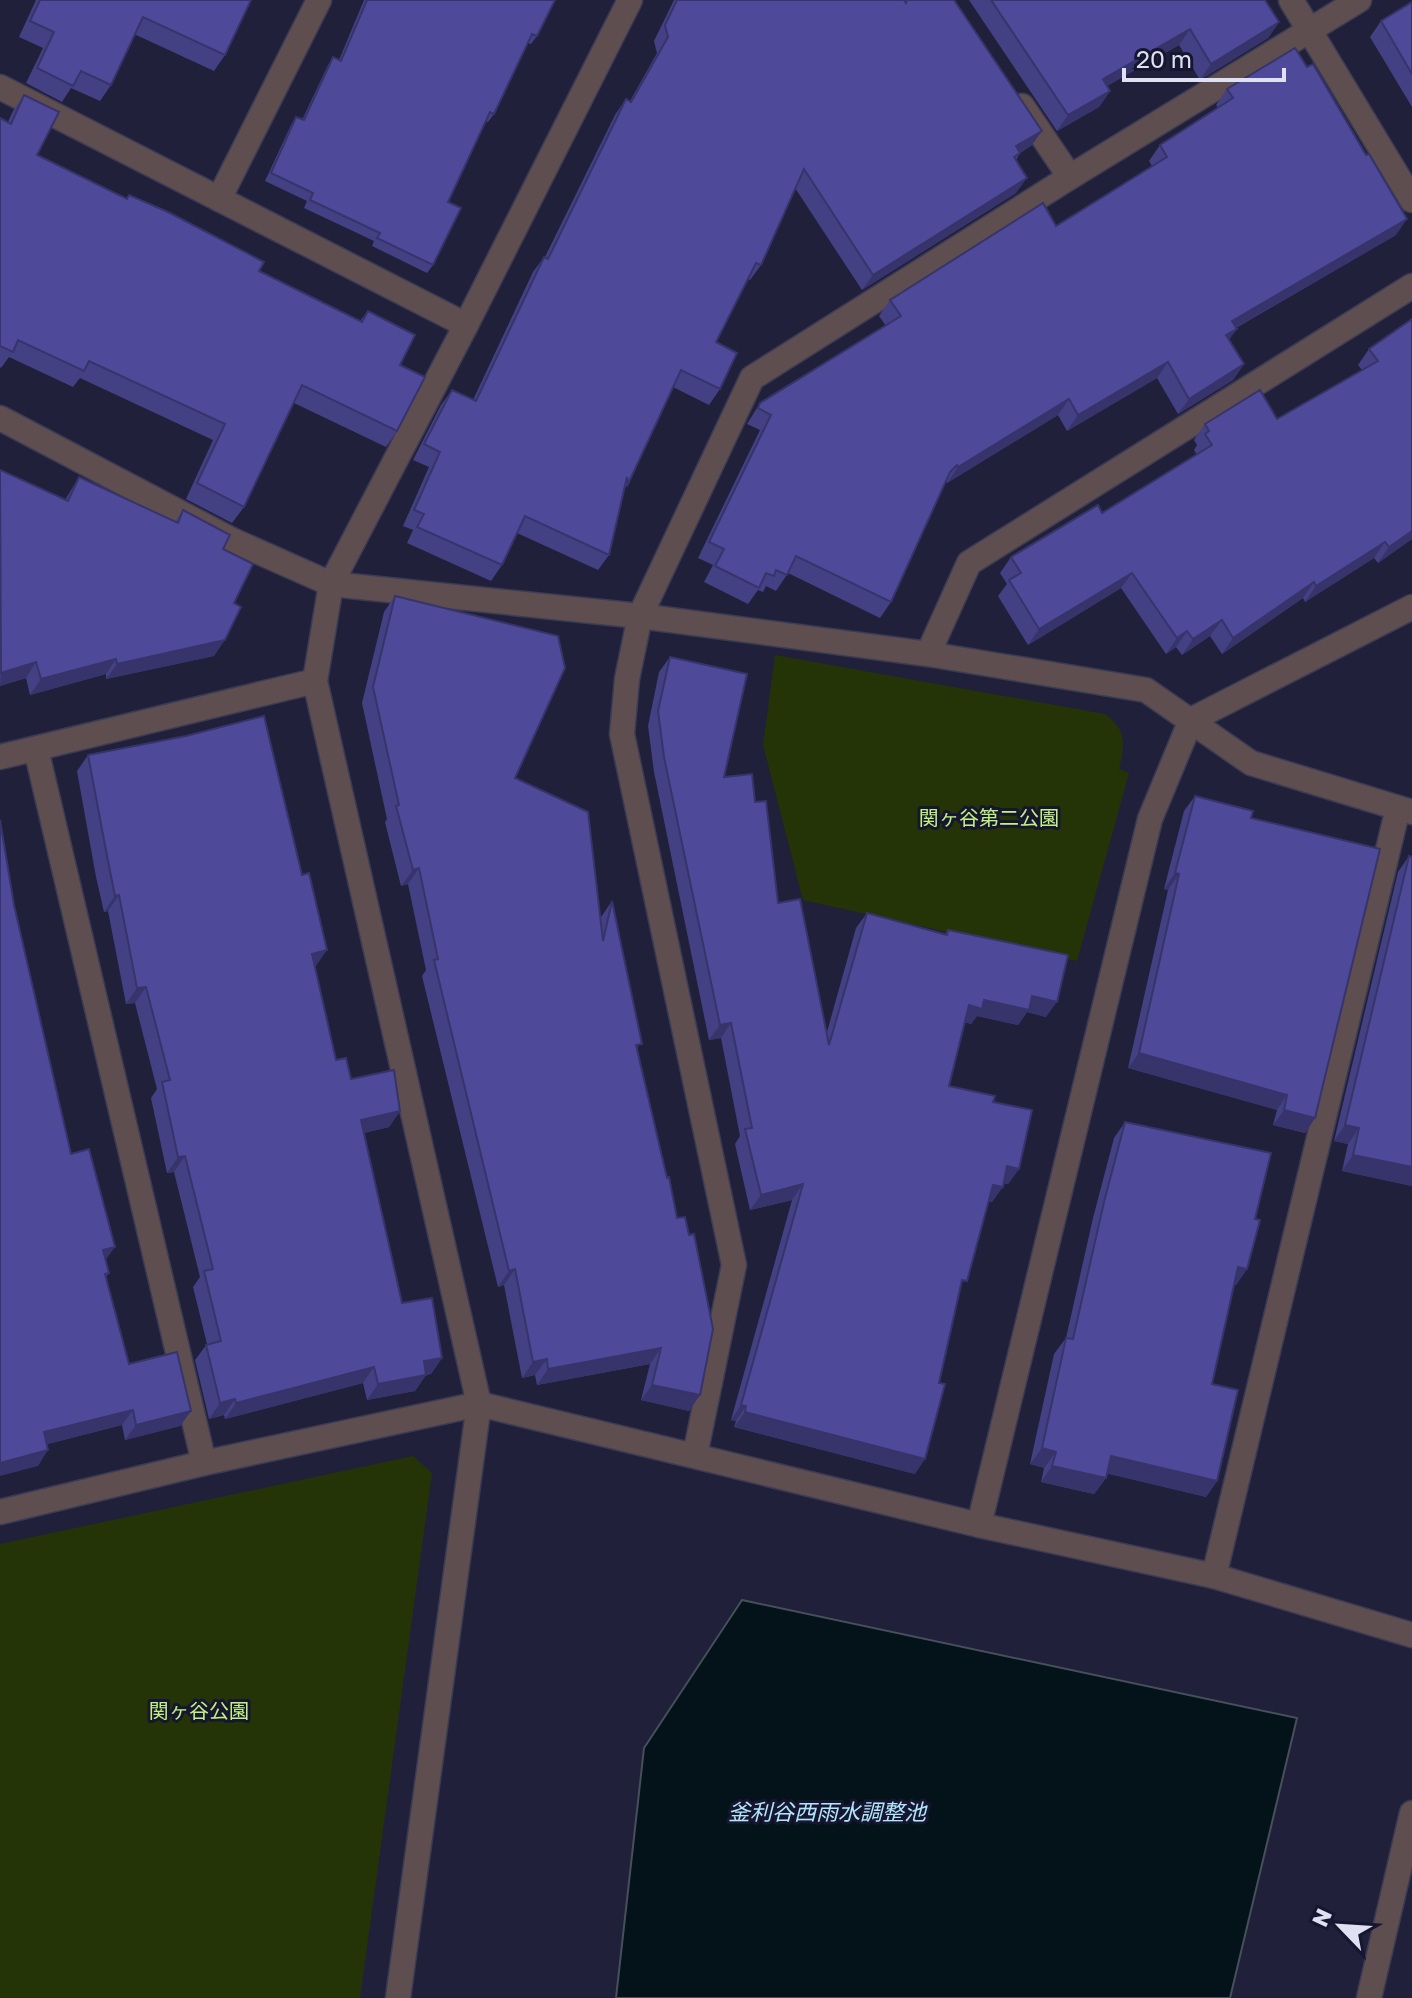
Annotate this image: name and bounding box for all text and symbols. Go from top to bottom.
scale bar [1124,32,1284,82]
text: 20 m [1136,44,1192,73]
park label: 関ヶ谷第二公園 [919,805,1059,829]
park label: 関ヶ谷公園 [149,1698,249,1722]
water label: 釜利谷西雨水調整池 [728,1798,928,1825]
north arrow [1300,1886,1380,1966]
text: N [1306,1904,1337,1931]

